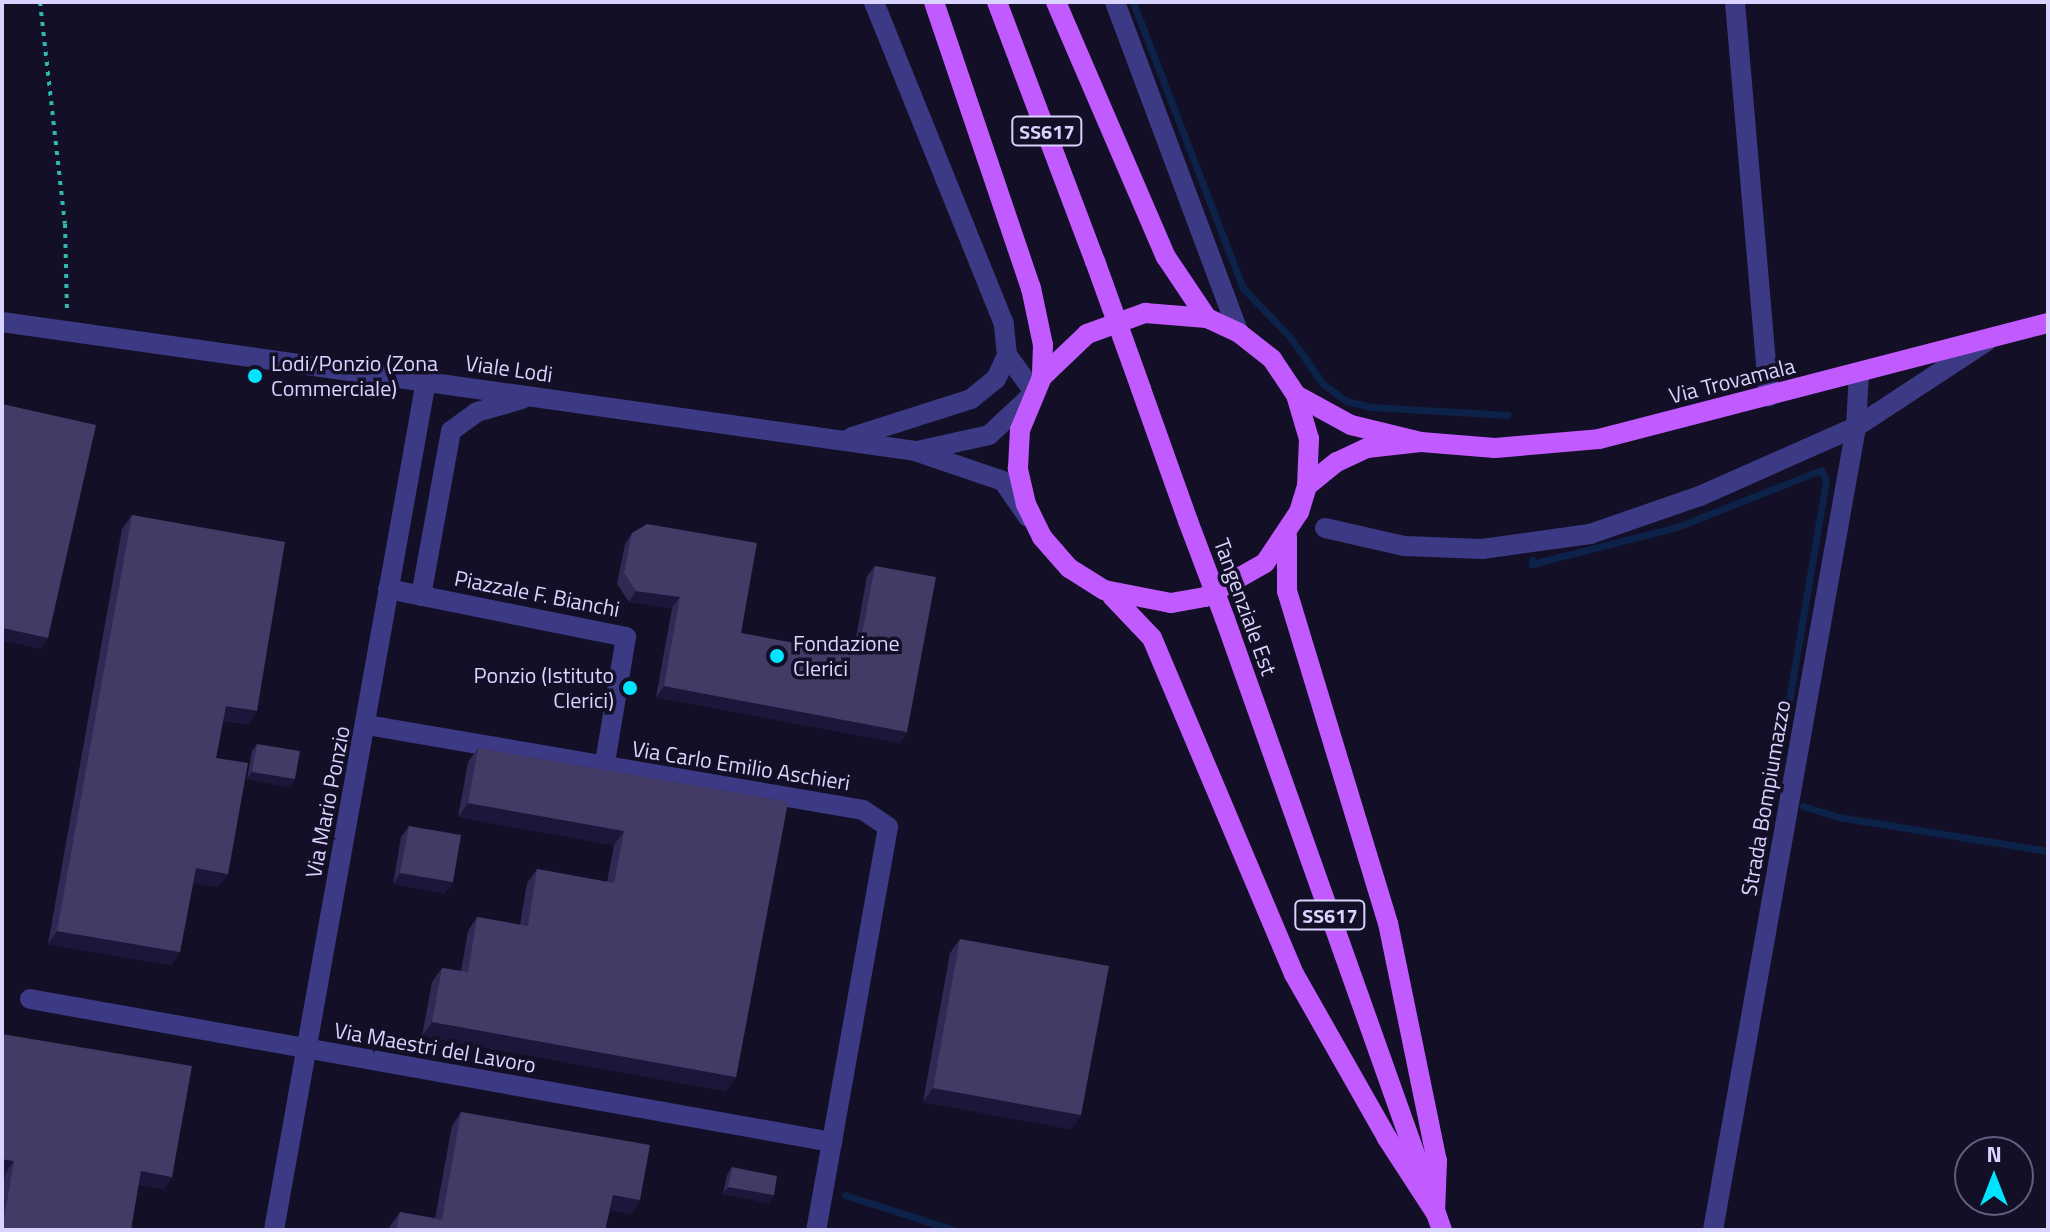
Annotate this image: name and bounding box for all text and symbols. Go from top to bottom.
road number: SS617 [1011,115,1083,147]
place label: Lodi/Ponzio (Zona Commerciale) [271,350,438,402]
street label: Viale Lodi [464,350,554,388]
street label: Via Trovamala [1666,353,1798,409]
marker: Lodi/Ponzio (Zona Commerciale) [246,367,264,385]
street label: Tangenziale Est [1208,535,1282,679]
street label: Piazzale F. Bianchi [452,565,622,623]
place label: Fondazione Clerici [793,630,900,682]
marker: Fondazione Clerici [768,647,786,665]
place label: Ponzio (Istituto Clerici) [474,662,614,714]
marker: Ponzio (Istituto Clerici) [621,679,639,697]
street label: Strada Bompiumazzo [1736,698,1796,898]
street label: Via Mario Ponzio [300,724,356,880]
street label: Via Carlo Emilio Aschieri [630,736,852,796]
road number: SS617 [1294,899,1366,931]
street label: Via Maestri del Lavoro [332,1017,538,1079]
north arrow [1954,1136,2034,1216]
text: N [1986,1137,2002,1171]

